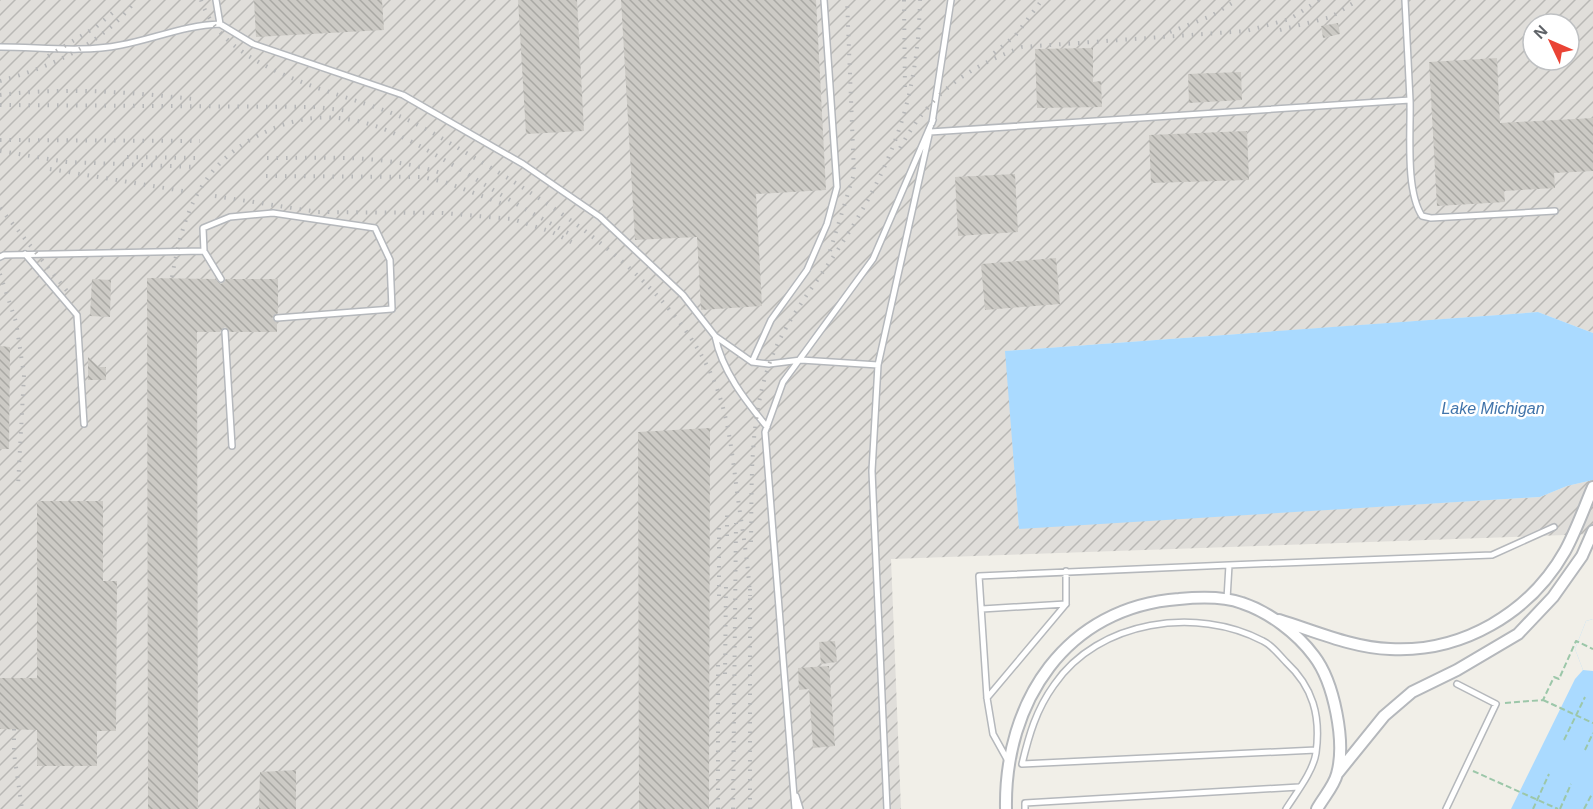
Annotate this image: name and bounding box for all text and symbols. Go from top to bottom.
north arrow [1521,12,1581,72]
text: N [1530,22,1551,42]
water label: Lake Michigan [1441,400,1545,417]

